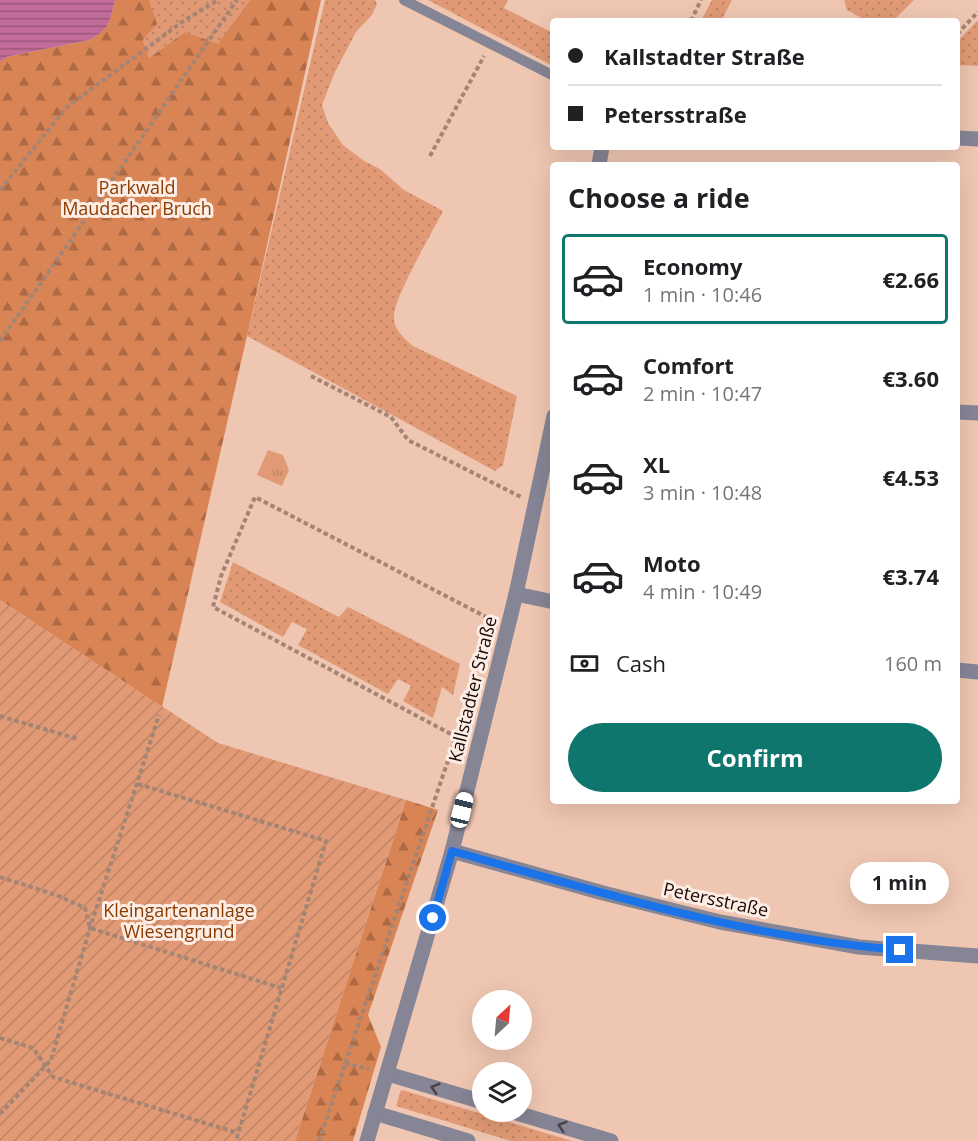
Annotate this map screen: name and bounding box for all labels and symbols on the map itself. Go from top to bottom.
park label: Parkwald Maudacher Bruch [62,175,212,220]
street label: Kallstadter Straße [442,613,502,765]
car [449,790,475,830]
callout: 1 min [850,863,950,905]
street label: Petersstraße [661,876,771,922]
park label: Kleingartenanlage Wiesengrund [103,898,255,943]
route start [419,904,446,931]
route end [886,936,913,963]
north arrow [472,990,532,1050]
one-way arrow [430,1083,441,1095]
one-way arrow [557,1121,568,1133]

